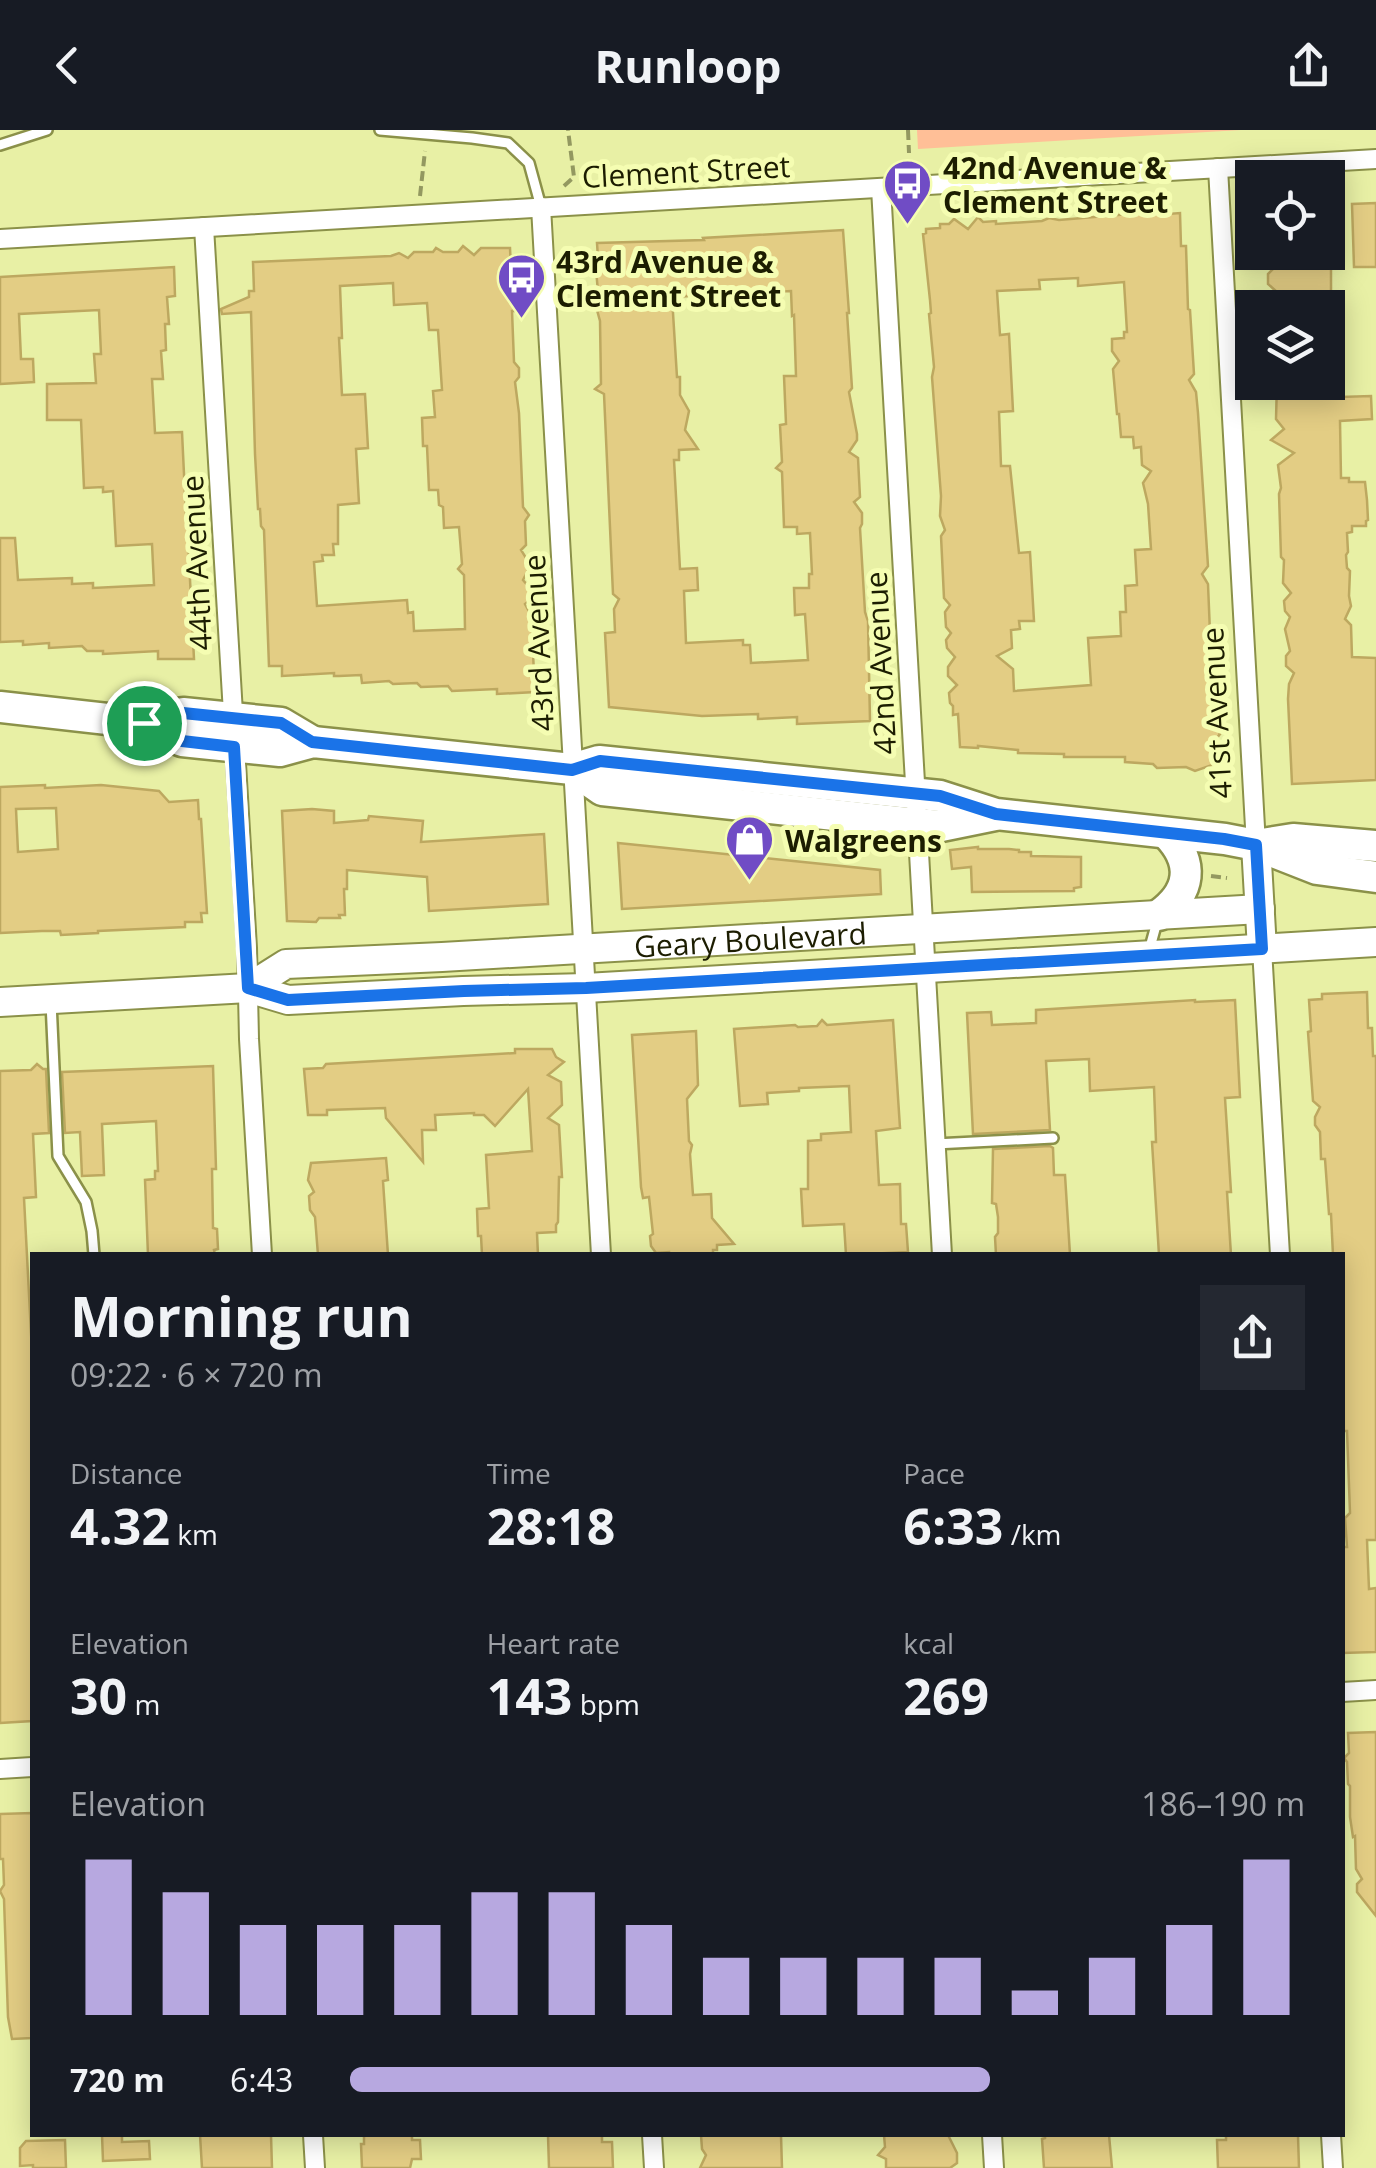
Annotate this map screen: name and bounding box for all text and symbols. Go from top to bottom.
text: Runloop [595,35,781,96]
icon: back [40,38,95,93]
icon: share [1281,38,1336,93]
street label: Clement Street [581,145,791,197]
place label: 42nd Avenue & Clement Street [943,147,1168,222]
bus stop icon: 42nd Avenue & Clement Street [882,158,934,226]
map controls [1235,160,1345,400]
button: locate [1235,160,1345,270]
place label: 43rd Avenue & Clement Street [556,241,781,316]
bus stop icon: 43rd Avenue & Clement Street [495,252,547,320]
button: layers [1235,290,1345,400]
street label: 44th Avenue [171,474,221,652]
street label: 43rd Avenue [513,553,563,733]
street label: 42nd Avenue [855,570,905,756]
street label: 41st Avenue [1191,626,1241,800]
pin [102,681,187,766]
icon: arrive [117,696,172,751]
shop icon: Walgreens [724,814,776,882]
place label: Walgreens [785,820,942,861]
street label: Geary Boulevard [633,912,868,966]
text: Morning run [70,1278,413,1353]
button: share [1200,1285,1305,1390]
text: 09:22 · 6 × 720 m [70,1353,323,1396]
text: Distance [70,1454,183,1492]
text: Time [487,1454,551,1492]
text: Pace [903,1454,965,1492]
text: 4.32 [70,1492,170,1560]
text: 28:18 [487,1492,615,1560]
text: 6:33 [903,1492,1003,1560]
text: km [170,1515,218,1553]
text: /km [1003,1515,1062,1553]
text: Elevation [70,1624,189,1662]
text: Heart rate [487,1624,620,1662]
text: kcal [903,1624,954,1662]
text: 30 [70,1662,127,1730]
text: 143 [487,1662,572,1730]
text: 269 [903,1662,989,1730]
text: m [127,1685,160,1723]
text: bpm [572,1685,640,1723]
text: Elevation [70,1782,206,1825]
text: 186–190 m [1141,1782,1305,1825]
text: 720 m [70,2058,165,2101]
text: 6:43 [230,2058,293,2101]

